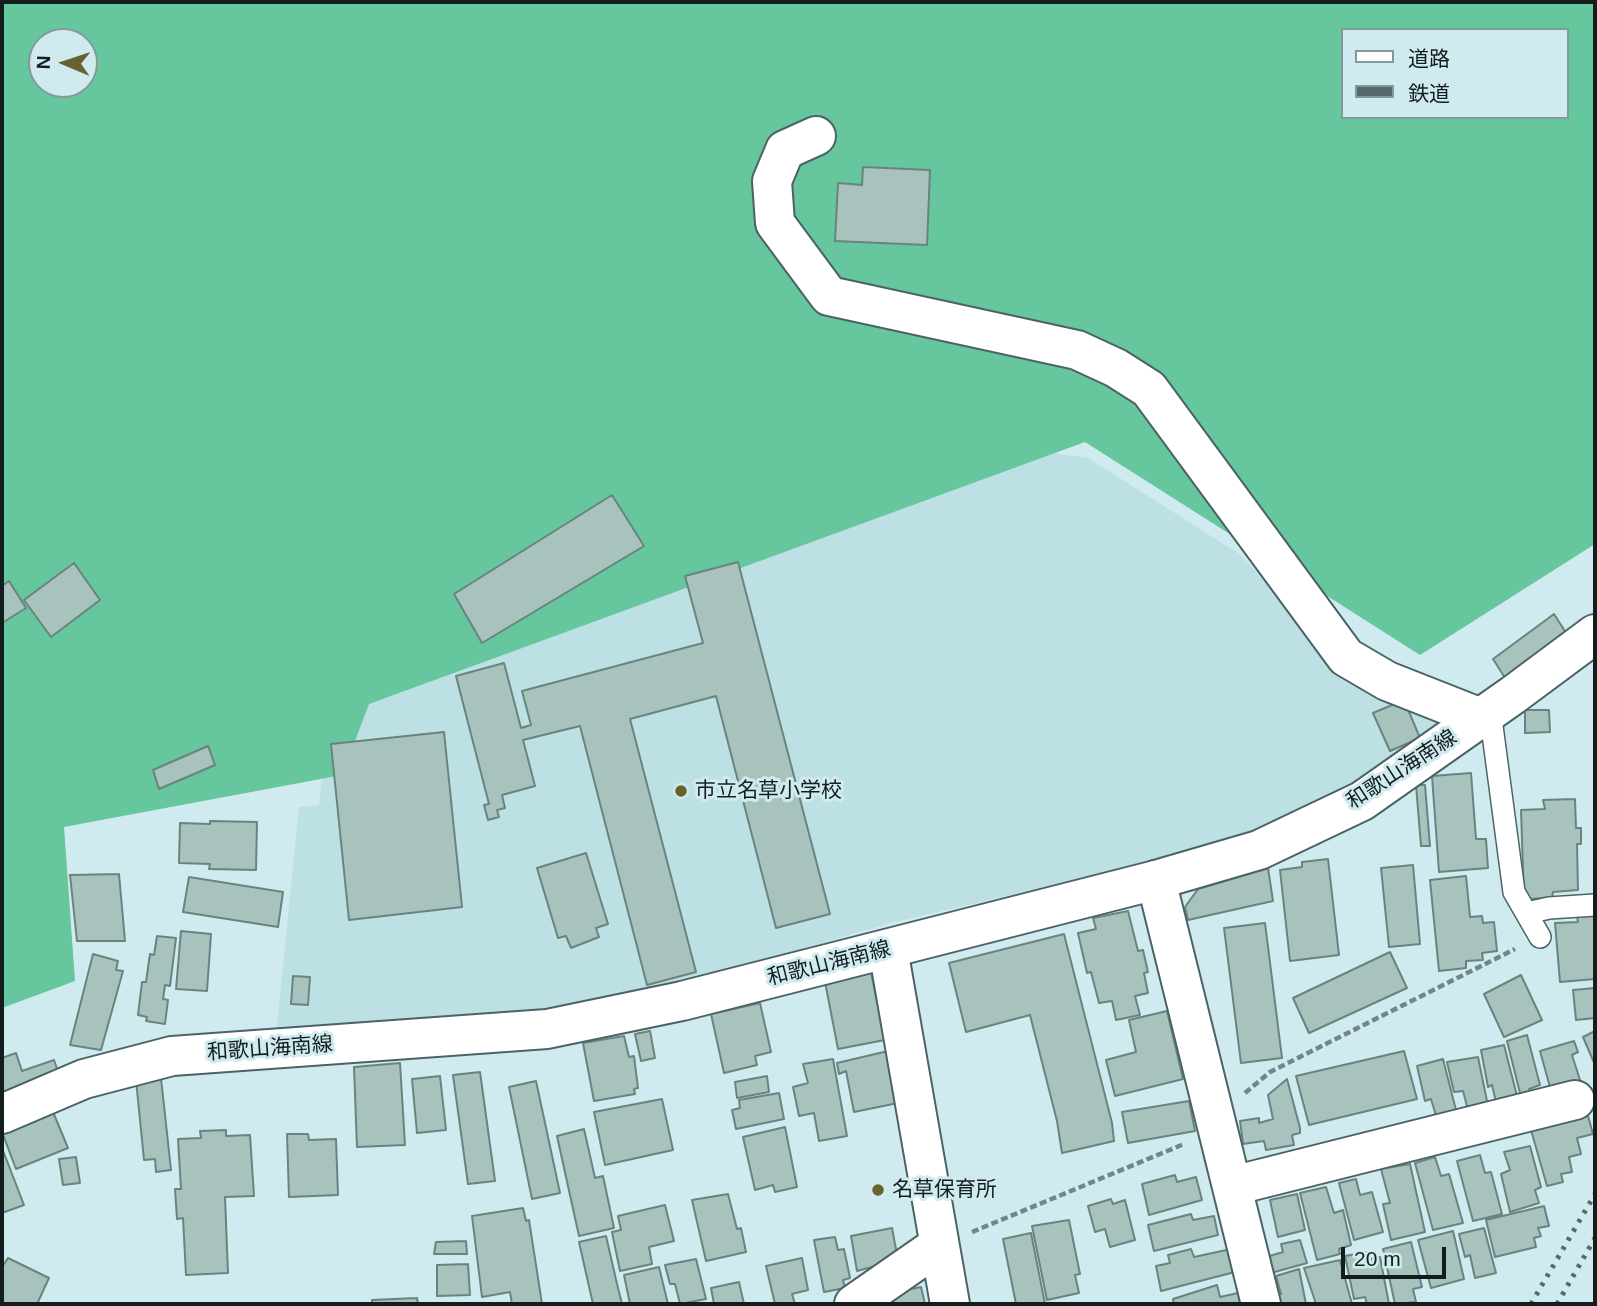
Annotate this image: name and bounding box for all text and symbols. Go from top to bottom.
north arrow [28,28,98,98]
legend [1342,28,1569,119]
text: 道路 [1408,47,1450,70]
text: N [33,55,54,70]
text: 鉄道 [1408,82,1450,105]
street label: 和歌山海南線 [1342,725,1462,815]
place label: 市立名草小学校 [695,778,842,804]
marker: 市立名草小学校 [673,783,689,799]
street label: 和歌山海南線 [765,937,893,991]
street label: 和歌山海南線 [206,1032,334,1066]
place label: 名草保育所 [892,1177,997,1203]
marker: 名草保育所 [870,1182,886,1198]
scale bar [1345,1232,1450,1276]
text: 20 m [1354,1247,1401,1270]

